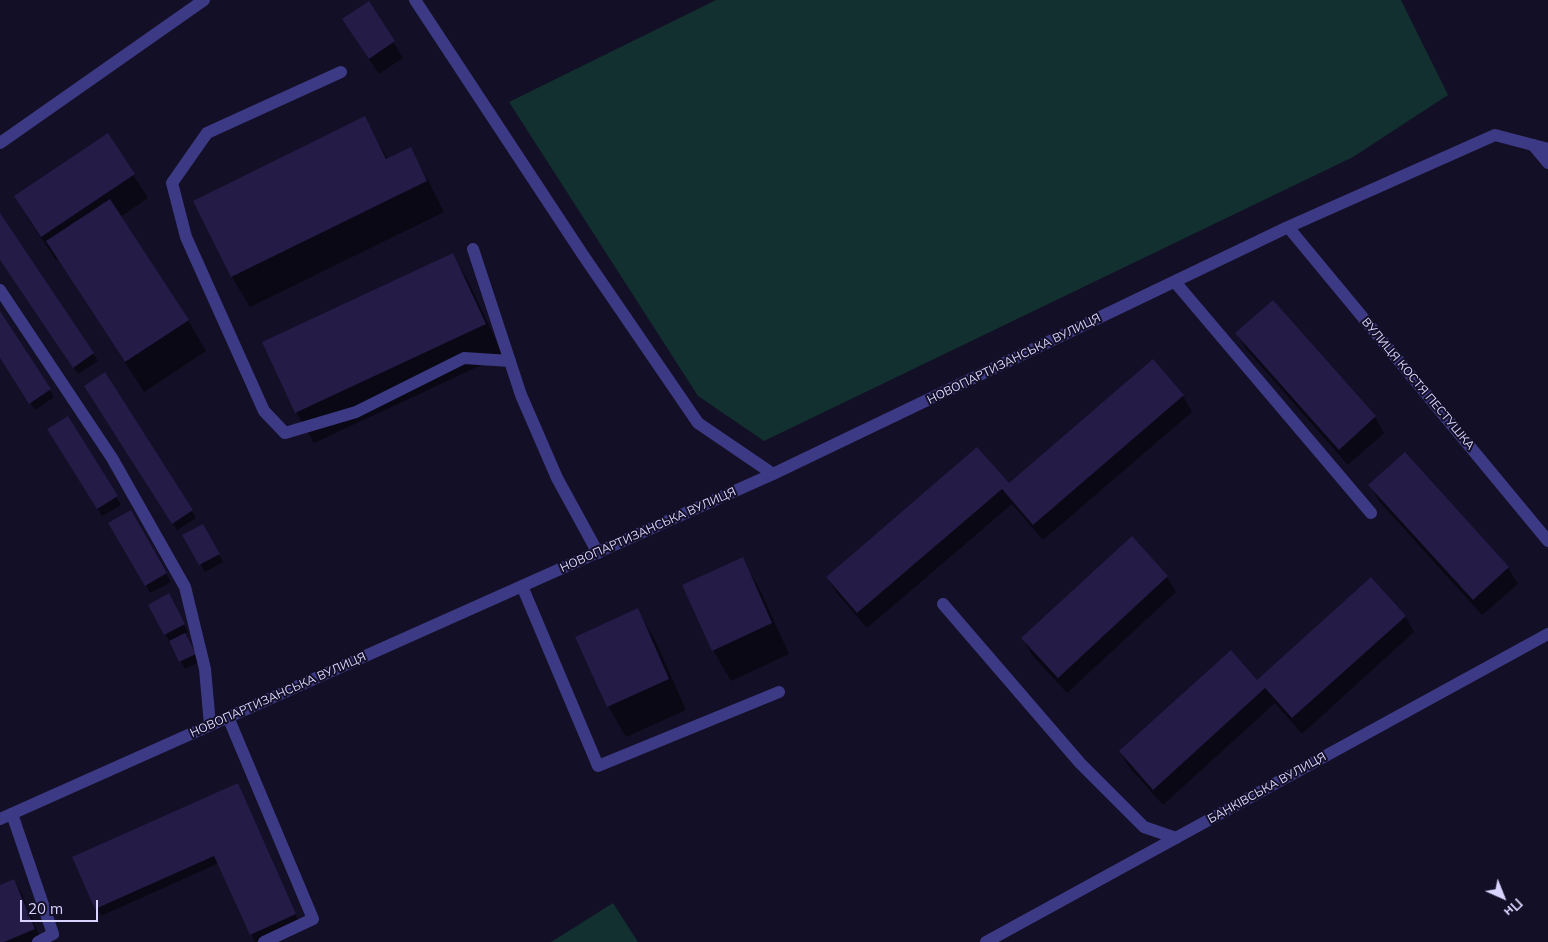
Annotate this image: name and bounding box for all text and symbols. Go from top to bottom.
street label: НОВОПАРТИЗАНСЬКА ВУЛИЦЯ [925,311,1103,407]
street label: ВУЛИЦЯ КОСТЯ ПЕСТУШКА [1359,315,1477,453]
street label: НОВОПАРТИЗАНСЬКА ВУЛИЦЯ [558,485,738,575]
street label: НОВОПАРТИЗАНСЬКА ВУЛИЦЯ [188,650,368,740]
street label: БАНКІВСЬКА ВУЛИЦЯ [1205,749,1329,827]
north arrow [1478,872,1528,922]
scale bar [22,890,100,922]
text: Пн [1500,895,1527,921]
text: 20 m [28,899,63,918]

